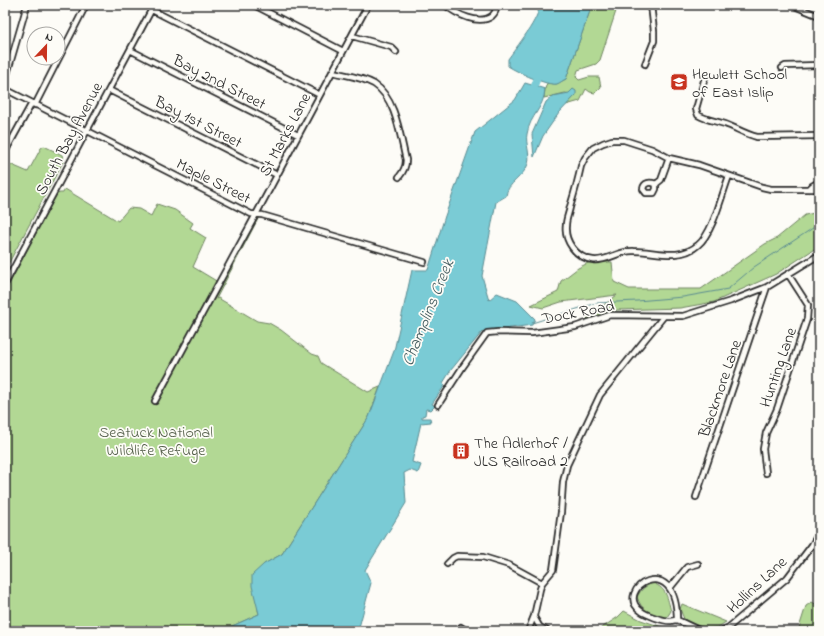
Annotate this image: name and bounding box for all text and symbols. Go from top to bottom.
north arrow [26,26,66,66]
text: N [43,29,56,46]
street label: Bay 2nd Street [168,49,270,117]
place label: Hewlett School of East Islip [692,63,787,105]
school or university icon: Hewlett School of East Islip [669,72,689,92]
street label: South Bay Avenue [30,77,110,200]
street label: St Marks Lane [254,88,318,181]
street label: Bay 1st Street [149,90,247,155]
street label: Maple Street [172,153,255,211]
water label: Champlins Creek [396,254,462,370]
street label: Dock Road [539,294,616,332]
street label: Hunting Lane [754,324,804,411]
street label: Blackmore Lane [693,336,749,442]
park label: Seatuck National Wildlife Refuge [99,421,213,463]
place label: The Adlerhof / JLS Railroad 2 [474,432,568,474]
building icon: The Adlerhof / JLS Railroad 2 [451,441,471,461]
street label: Hollins Lane [722,551,794,620]

